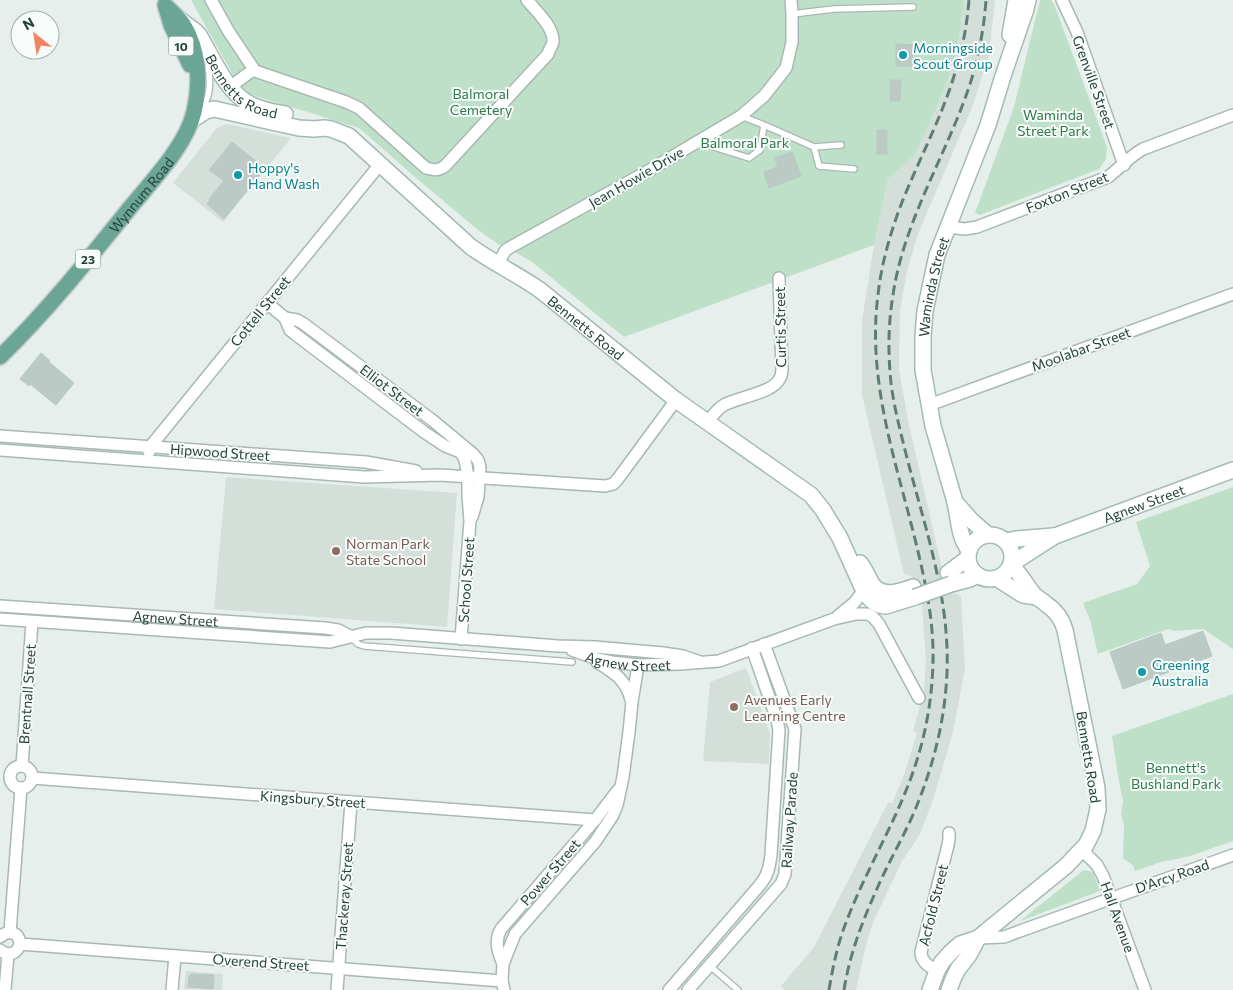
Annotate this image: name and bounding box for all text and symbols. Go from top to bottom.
north arrow [10,10,60,60]
text: N [19,13,37,33]
street label: Grenville Street [1069,33,1119,131]
road number: 10 [168,36,194,56]
place label: Morningside Scout Group [913,39,993,72]
marker: Morningside Scout Group [897,49,909,61]
street label: Bennetts Road [203,51,279,121]
park label: Balmoral Cemetery [450,85,512,118]
park label: Waminda Street Park [1017,106,1089,139]
park label: Balmoral Park [701,134,790,151]
street label: Jean Howie Drive [586,143,686,211]
street label: Wynnum Road [105,154,177,236]
place label: Hoppy's Hand Wash [248,159,320,192]
street label: Foxton Street [1023,168,1111,216]
marker: Hoppy's Hand Wash [232,169,244,181]
street label: Waminda Street [914,234,952,337]
road number: 23 [76,250,100,268]
street label: Cottell Street [226,272,294,350]
street label: Curtis Street [771,286,789,368]
street label: Bennetts Road [545,291,628,363]
street label: Moolabar Street [1029,323,1133,375]
street label: Elliot Street [357,361,427,420]
street label: Hipwood Street [169,440,271,464]
street label: Agnew Street [1101,480,1187,526]
place label: Norman Park State School [346,535,430,568]
street label: School Street [455,536,477,623]
marker: Norman Park State School [330,545,342,557]
street label: Agnew Street [132,607,219,629]
street label: Brentnall Street [15,643,39,745]
street label: Agnew Street [583,647,671,674]
place label: Greening Australia [1152,656,1210,689]
marker: Greening Australia [1136,666,1148,678]
place label: Avenues Early Learning Centre [744,691,846,724]
marker: Avenues Early Learning Centre [728,701,740,713]
street label: Bennetts Road [1073,710,1105,804]
park label: Bennett's Bushland Park [1131,759,1222,792]
street label: Railway Parade [777,771,801,869]
street label: Kingsbury Street [259,787,367,811]
street label: Power Street [516,835,584,909]
street label: Thackeray Street [332,841,356,950]
street label: D'Arcy Road [1133,855,1211,897]
street label: Acfold Street [915,862,951,948]
street label: Hall Avenue [1097,879,1139,955]
street label: Overend Street [212,950,310,974]

